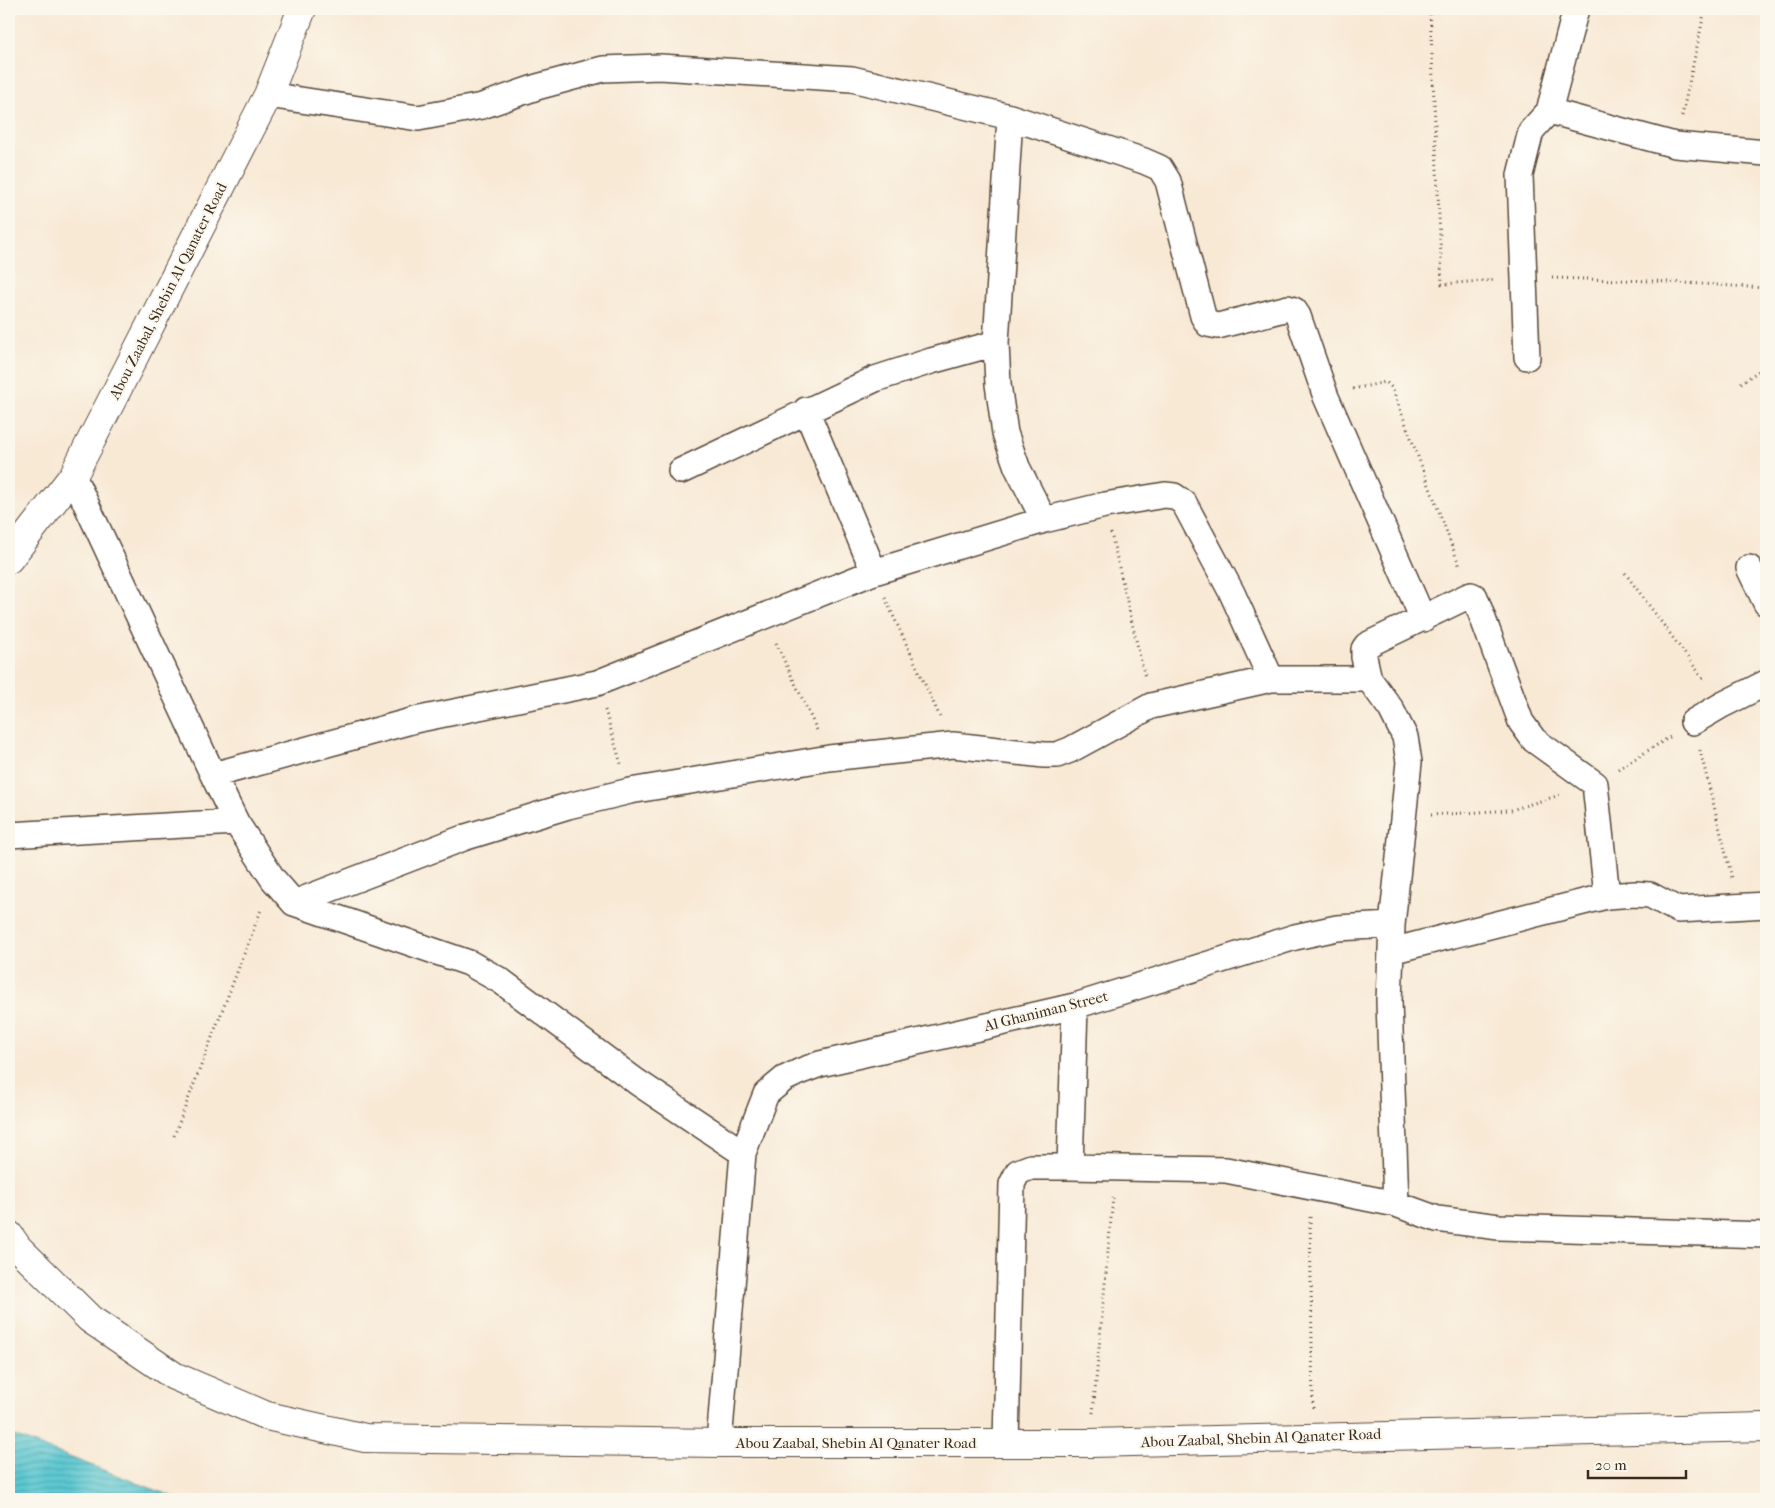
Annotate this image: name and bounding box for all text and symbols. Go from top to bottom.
street label: Abou Zaabal, Shebin Al Qanater Road [105,179,231,403]
street label: Al Ghaniman Street [981,987,1110,1035]
street label: Abou Zaabal, Shebin Al Qanater Road [1139,1425,1382,1451]
street label: Abou Zaabal, Shebin Al Qanater Road [735,1434,977,1452]
scale bar [1588,1448,1685,1480]
text: 20 m [1595,1456,1627,1474]

